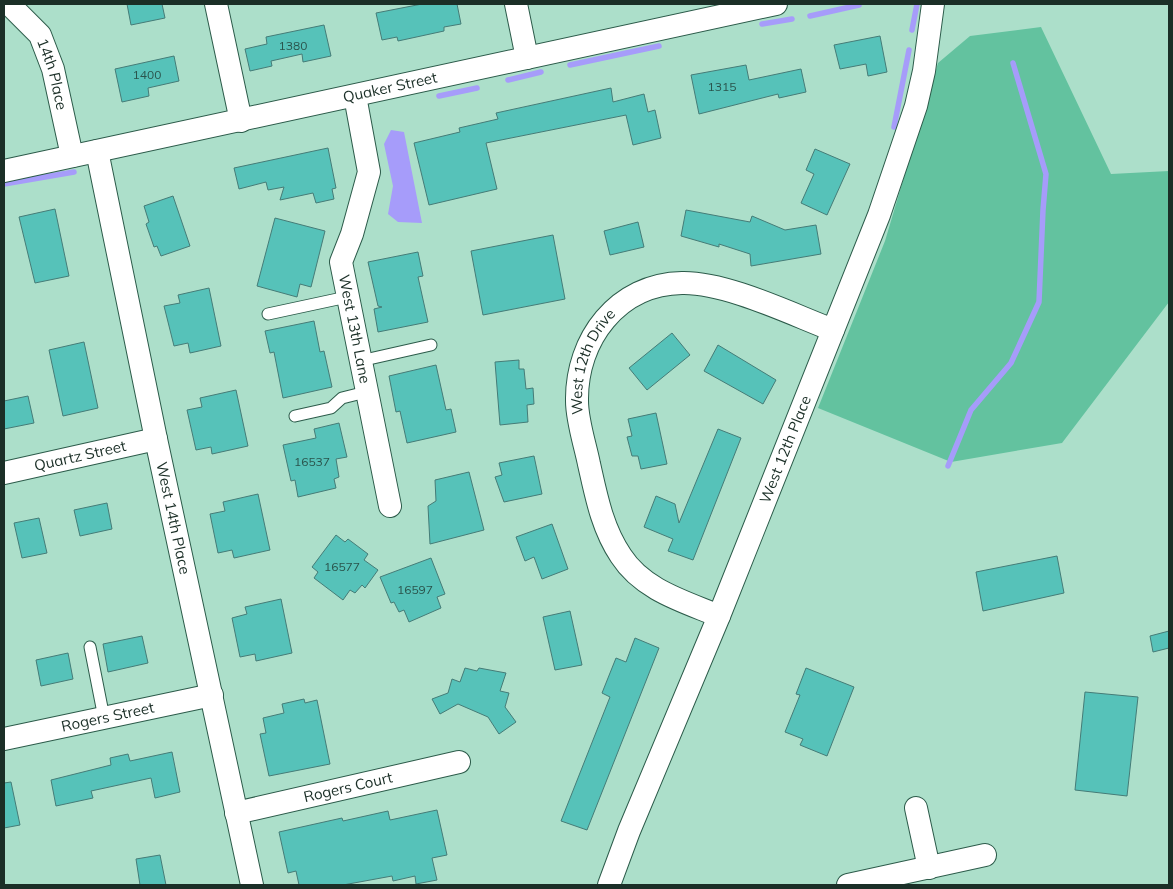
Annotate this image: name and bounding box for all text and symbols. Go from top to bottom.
street label: 14th Place [33,35,72,112]
house number: 1380 [279,38,307,53]
house number: 1400 [133,67,161,82]
street label: Quaker Street [341,68,439,106]
house number: 1315 [708,79,736,94]
street label: West 13th Lane [335,273,375,385]
street label: West 12th Drive [567,304,619,415]
street label: West 12th Place [755,393,815,506]
street label: Quartz Street [32,436,128,475]
house number: 16537 [294,454,330,469]
street label: West 14th Place [152,460,195,576]
house number: 16577 [324,559,360,574]
house number: 16597 [397,582,433,597]
street label: Rogers Street [60,698,156,736]
street label: Rogers Court [302,767,394,806]

